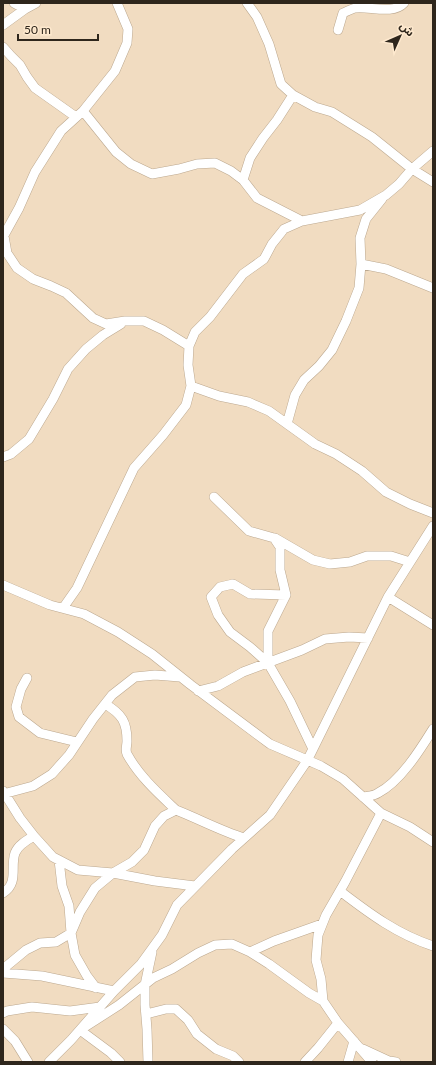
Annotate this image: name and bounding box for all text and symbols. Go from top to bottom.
scale bar [18,16,98,42]
north arrow [380,16,420,56]
text: ش [397,19,417,39]
text: 50 m [24,22,51,37]

